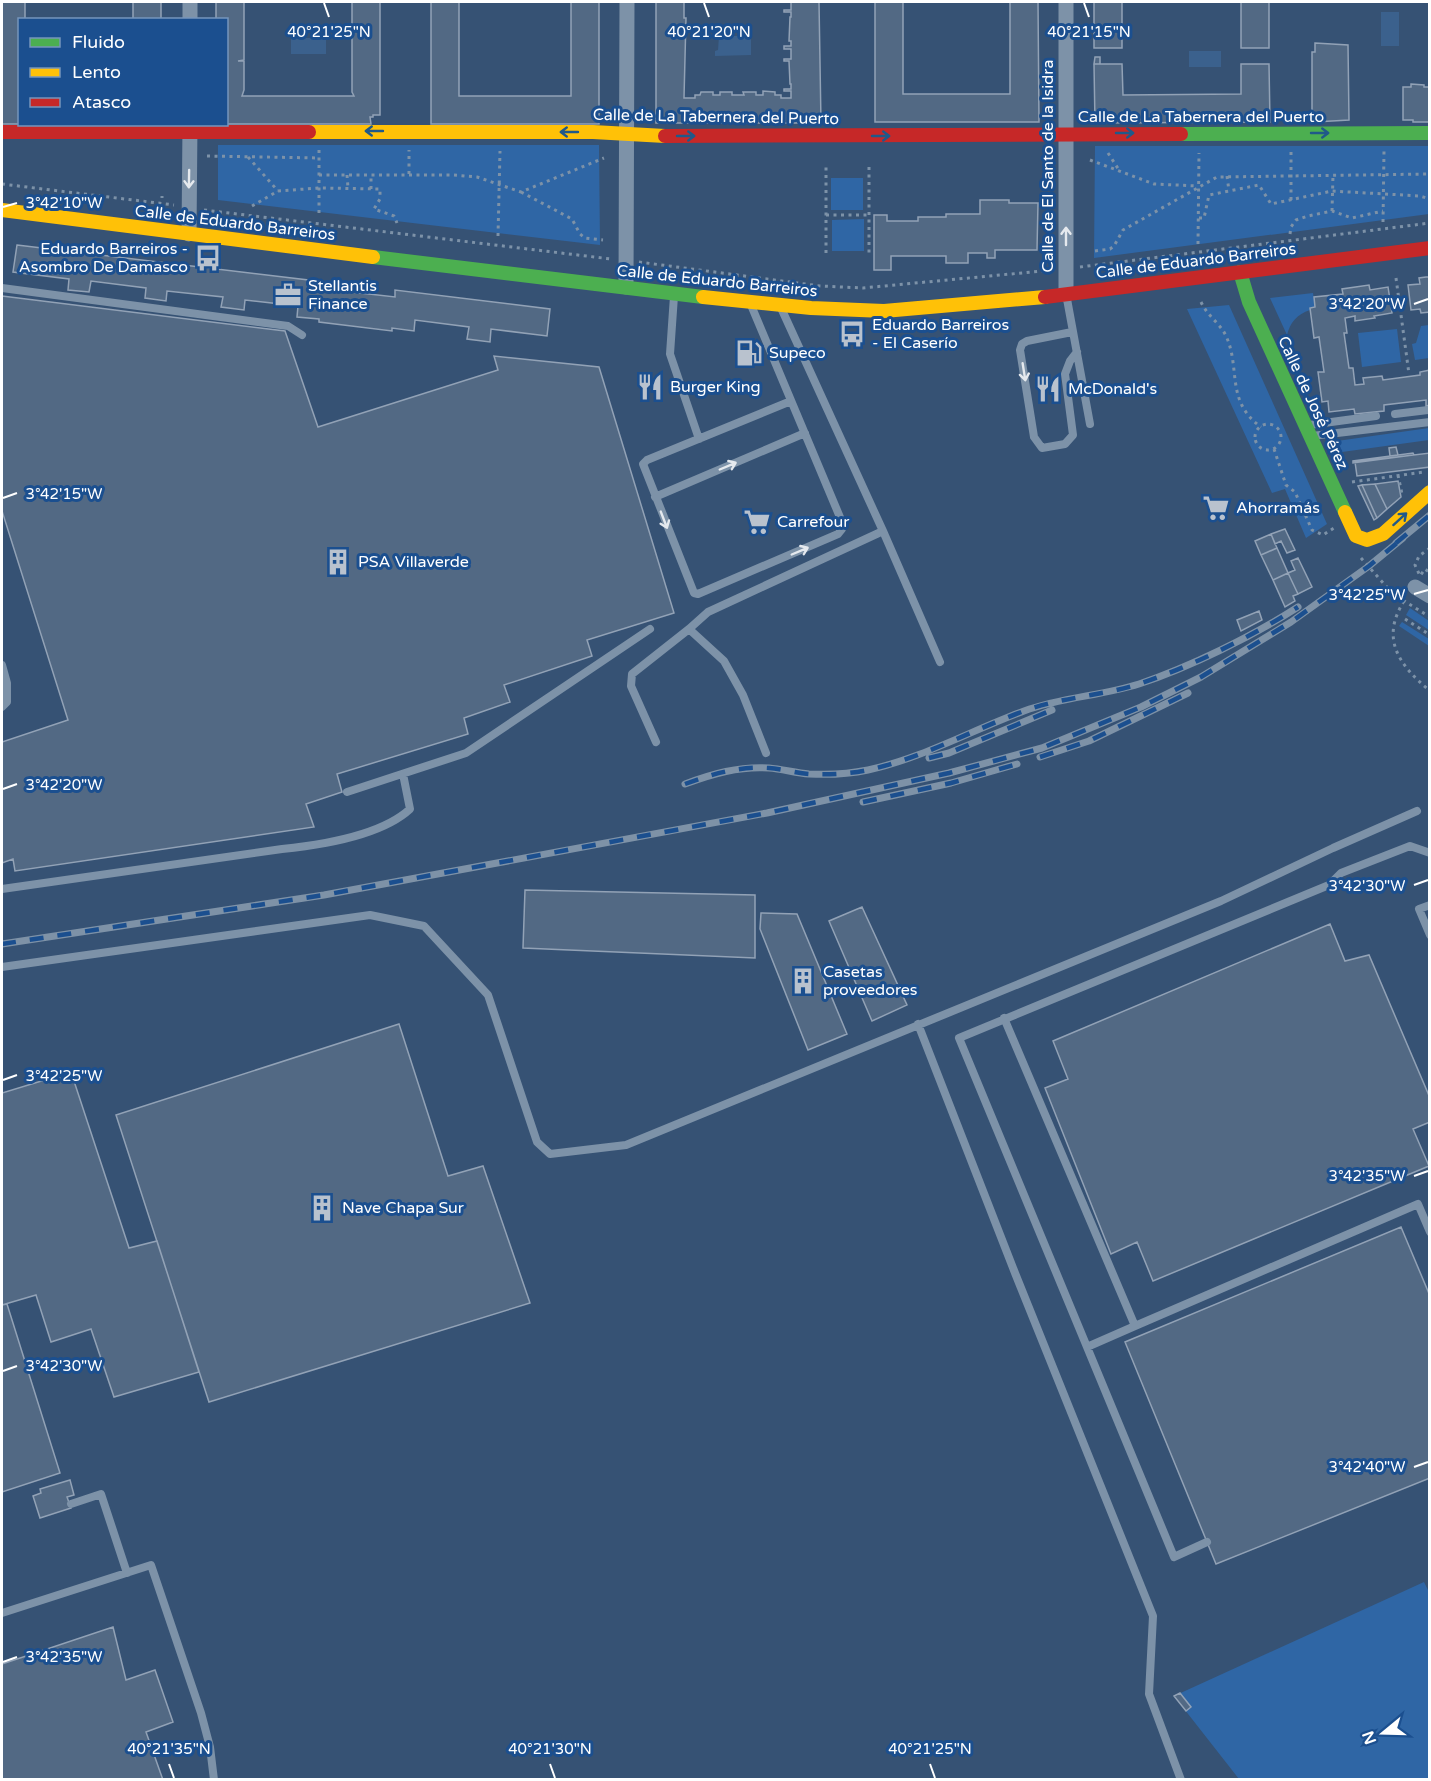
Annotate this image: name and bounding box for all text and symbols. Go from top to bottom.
legend [18,18,228,126]
text: 40°21'25"N [287,23,371,41]
text: 40°21'20"N [667,23,751,41]
text: 40°21'15"N [1047,23,1131,41]
text: Fluido [72,31,125,53]
street label: Calle de El Santo de la Isidra [1038,60,1058,272]
text: Lento [72,61,121,83]
text: Atasco [72,91,131,113]
street label: Calle de La Tabernera del Puerto [593,105,839,129]
street label: Calle de La Tabernera del Puerto [1078,107,1324,127]
one-way arrow [364,125,384,137]
one-way arrow [559,126,579,138]
one-way arrow [1114,127,1134,139]
one-way arrow [1309,127,1329,139]
one-way arrow [675,130,695,142]
one-way arrow [870,130,890,142]
one-way arrow [183,169,195,189]
text: 3°42'10"W [26,194,102,212]
street label: Calle de Eduardo Barreiros [134,201,336,245]
one-way arrow [1060,227,1072,247]
place label: Eduardo Barreiros - Asombro De Damasco [19,239,188,277]
street label: Calle de Eduardo Barreiros [1095,239,1297,283]
bus stop icon: Eduardo Barreiros - Asombro De Damasco [193,243,223,273]
street label: Calle de Eduardo Barreiros [616,261,818,301]
place label: Stellantis Finance [308,276,377,314]
office icon: Stellantis Finance [273,280,303,310]
text: 3°42'20"W [1329,295,1405,313]
place label: Eduardo Barreiros - El Caserío [872,315,1009,353]
bus stop icon: Eduardo Barreiros - El Caserío [837,319,867,349]
street label: Calle de José Pérez [1273,333,1353,473]
fuel station icon: Supeco [734,338,764,368]
place label: Supeco [769,343,826,363]
one-way arrow [1018,361,1029,381]
restaurant icon: Burger King [635,372,665,402]
restaurant icon: McDonald's [1033,374,1063,404]
place label: Burger King [670,377,761,397]
place label: McDonald's [1068,379,1157,399]
one-way arrow [719,459,737,470]
text: 3°42'15"W [26,485,102,503]
supermarket icon: Ahorramás [1201,493,1231,523]
place label: Ahorramás [1236,498,1320,518]
supermarket icon: Carrefour [742,507,772,537]
one-way arrow [659,510,670,529]
place label: Carrefour [777,512,850,532]
one-way arrow [1392,512,1407,526]
one-way arrow [790,545,809,556]
building icon: PSA Villaverde [323,547,353,577]
place label: PSA Villaverde [358,552,469,572]
text: 3°42'25"W [1329,586,1405,604]
text: 3°42'20"W [26,776,102,794]
text: 3°42'30"W [1329,877,1405,895]
place label: Casetas proveedores [823,962,918,1000]
building icon: Casetas proveedores [788,966,818,996]
text: 3°42'25"W [26,1067,102,1085]
text: 3°42'35"W [1329,1167,1405,1185]
building icon: Nave Chapa Sur [307,1193,337,1223]
place label: Nave Chapa Sur [342,1198,465,1218]
text: 3°42'30"W [26,1357,102,1375]
text: 3°42'40"W [1329,1458,1405,1476]
text: 3°42'35"W [26,1648,102,1666]
north arrow [1353,1703,1413,1763]
text: N [1358,1728,1381,1747]
text: 40°21'35"N [127,1740,211,1758]
text: 40°21'30"N [508,1740,592,1758]
text: 40°21'25"N [888,1740,972,1758]

